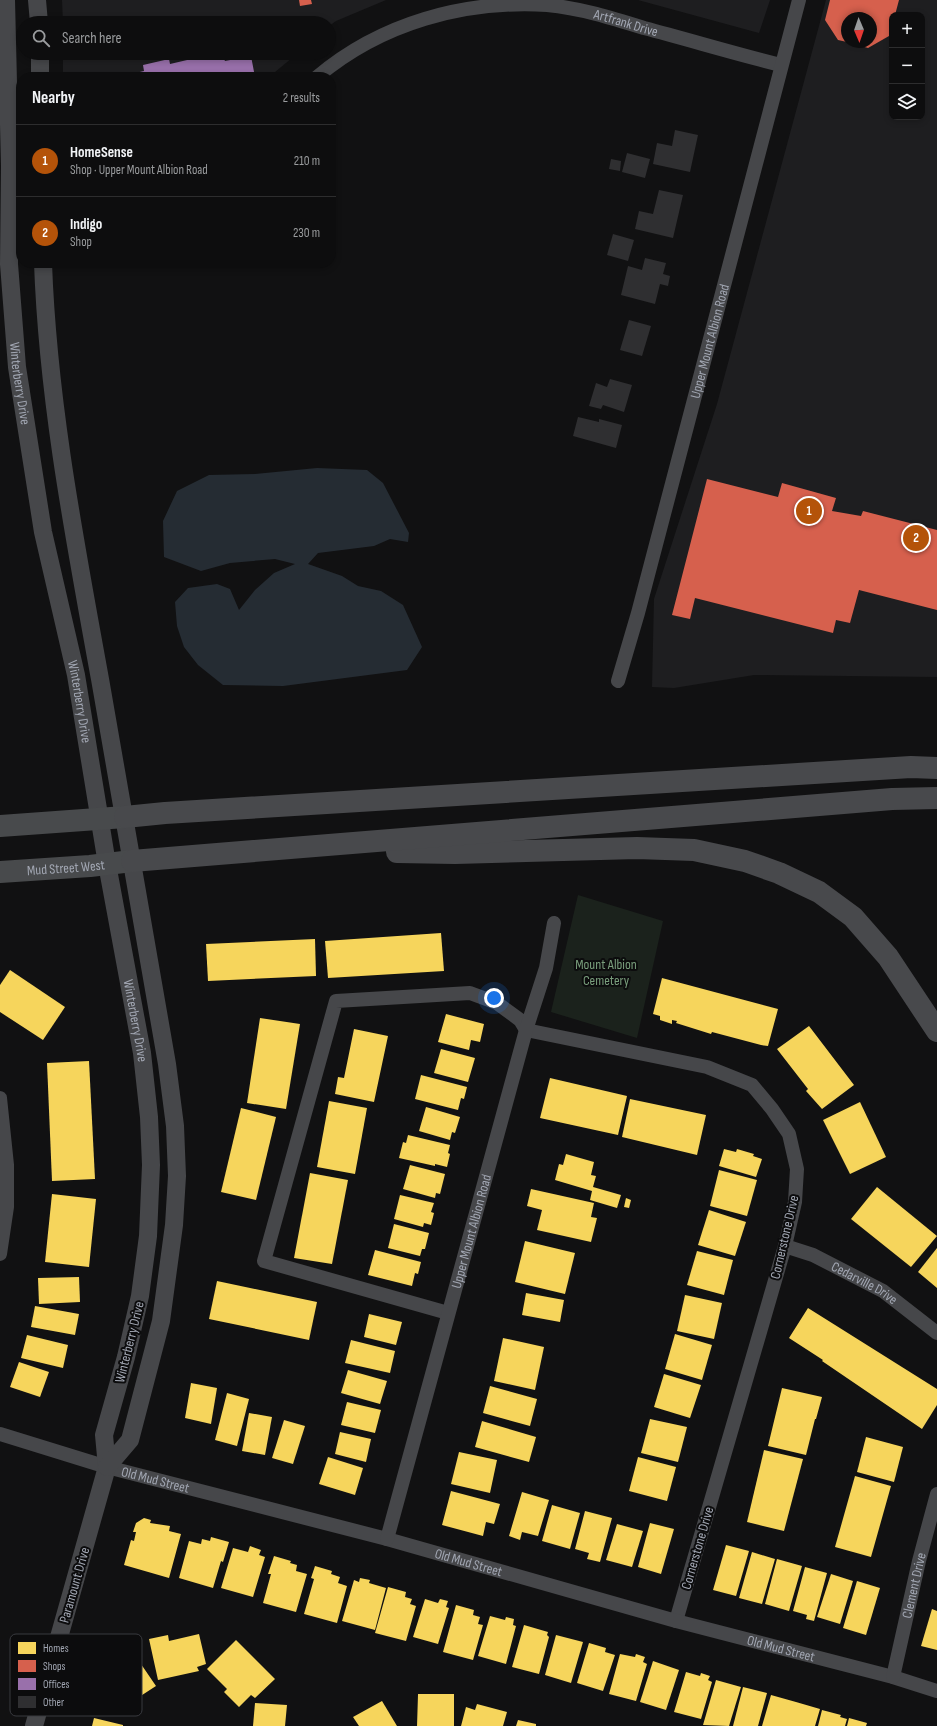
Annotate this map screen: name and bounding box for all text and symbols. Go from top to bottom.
street label: Artfrank Drive [591,5,660,40]
north arrow [841,12,877,48]
map controls [889,12,925,120]
button: + [889,12,925,48]
search box [16,16,336,60]
icon: search [30,27,52,49]
text: Search here [62,29,122,48]
button: − [889,48,925,84]
button: layers [889,84,925,120]
text: Nearby [32,88,75,108]
text: 2 results [283,90,320,106]
text: HomeSense [70,143,133,162]
text: 1 [42,153,48,169]
text: 210 m [294,153,320,169]
text: Shop · Upper Mount Albion Road [70,162,208,178]
text: Indigo [70,215,102,234]
text: 2 [42,225,48,241]
text: 230 m [293,225,320,241]
text: Shop [70,234,92,250]
street label: Upper Mount Albion Road [687,282,733,400]
street label: Winterberry Drive [6,341,34,426]
pin: 1 [796,496,822,526]
pin: 2 [903,523,929,553]
street label: Winterberry Drive [64,659,95,744]
street label: Mud Street West [26,856,106,879]
park label: Mount Albion Cemetery [575,956,637,989]
street label: Winterberry Drive [120,978,151,1063]
your location [484,988,504,1008]
street label: Upper Mount Albion Road [448,1172,495,1290]
street label: Cornerstone Drive [767,1194,802,1281]
street label: Cedarville Drive [828,1258,901,1308]
street label: Winterberry Drive [111,1300,148,1385]
street label: Old Mud Street [120,1463,191,1497]
street label: Cornerstone Drive [678,1505,717,1591]
street label: Paramount Drive [56,1545,93,1625]
street label: Old Mud Street [433,1545,504,1580]
street label: Clement Drive [898,1551,930,1620]
street label: Old Mud Street [745,1632,817,1666]
legend [10,1634,142,1716]
text: Homes [43,1642,69,1655]
text: Shops [43,1660,66,1673]
text: Offices [43,1678,70,1691]
text: Other [43,1696,64,1709]

